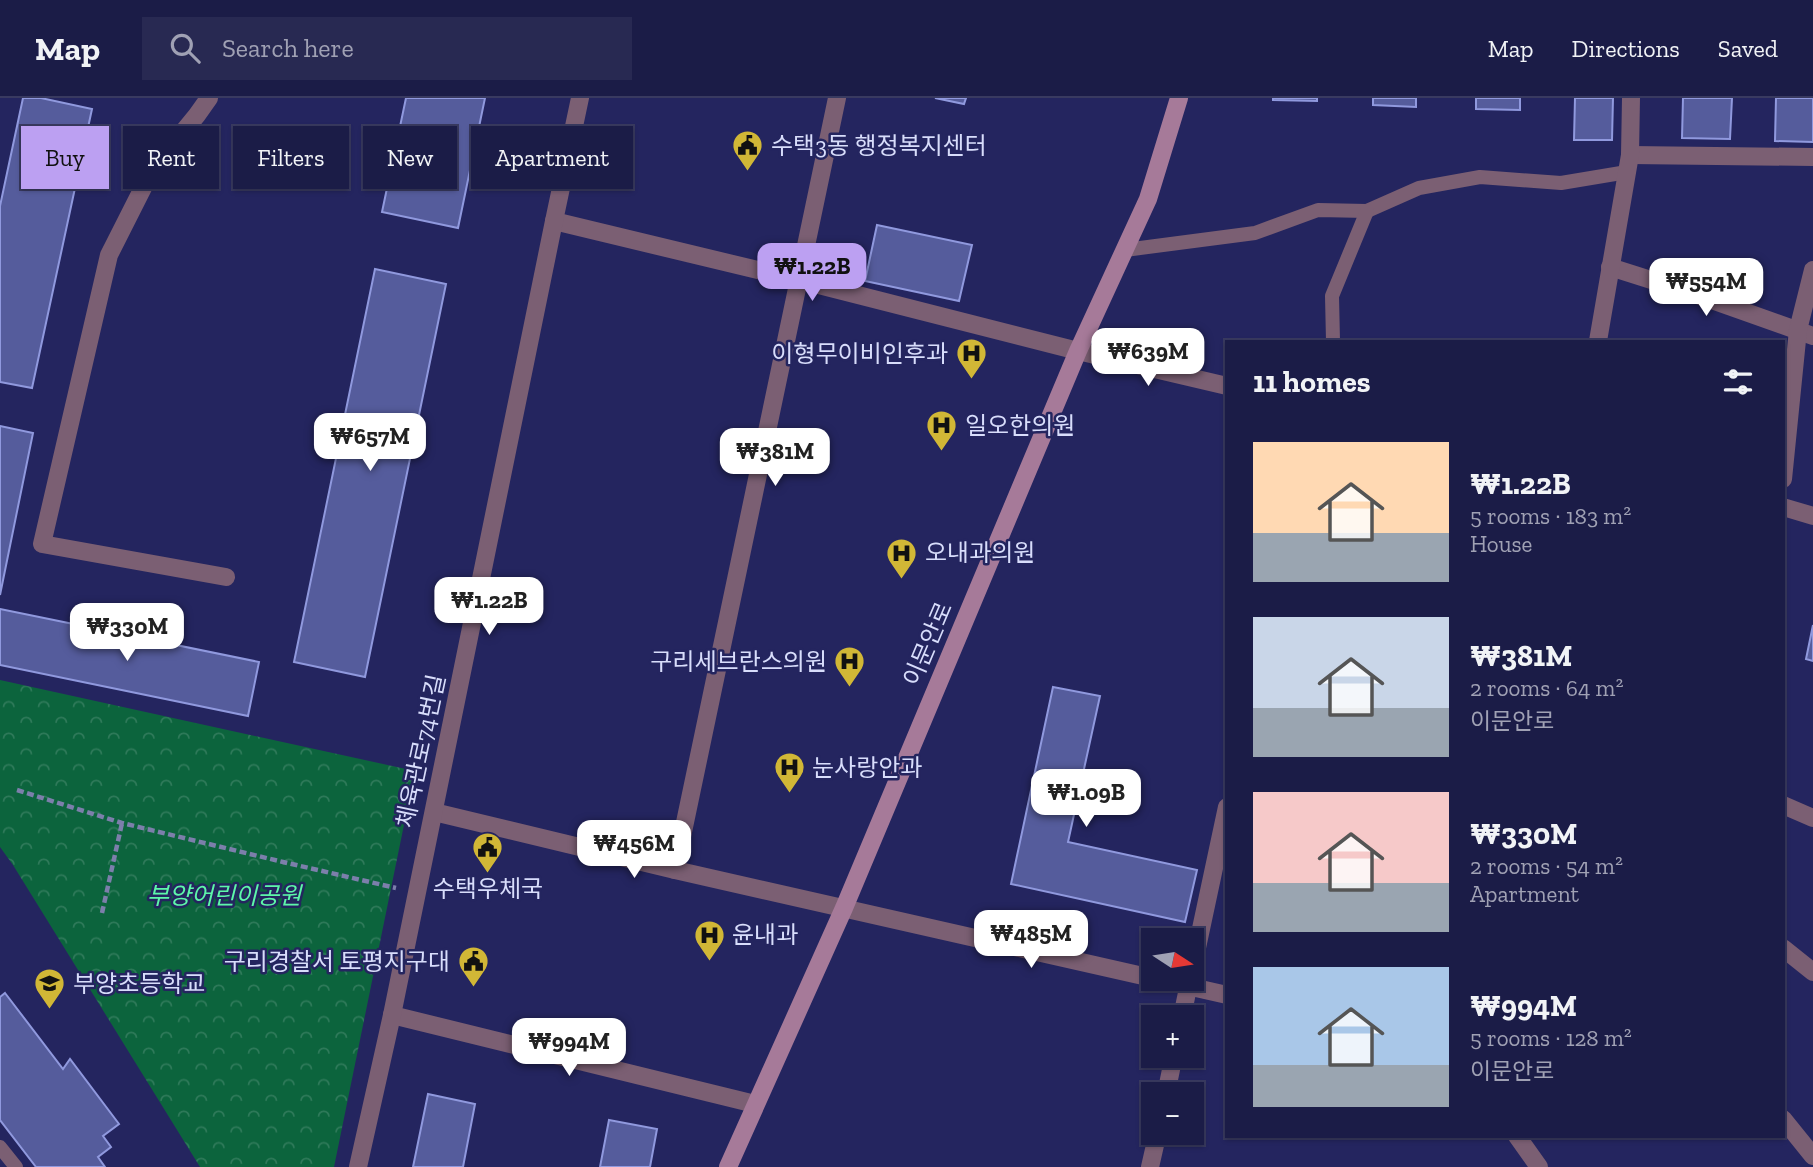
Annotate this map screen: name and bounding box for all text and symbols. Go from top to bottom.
search box [142,17,632,80]
text: Map [35,29,100,68]
icon: search [166,29,204,67]
text: Search here [222,32,354,64]
text: Map [1488,34,1534,63]
text: Directions [1572,34,1680,63]
text: Saved [1718,34,1778,63]
chip: Buy [21,126,109,189]
chip: Rent [123,126,219,189]
chip: Filters [233,126,349,189]
chip: New [363,126,457,189]
chip: Apartment [471,126,633,189]
public building icon: 수택3동 행정복지센터 [731,129,765,173]
place label: 수택3동 행정복지센터 [771,131,987,160]
pin: ₩1.22B [755,244,869,303]
text: ₩1.22B [773,252,851,280]
pin: ₩554M [1657,258,1755,318]
text: ₩554M [1665,267,1747,295]
pin: ₩639M [1099,328,1197,388]
hospital icon: 이형무이비인후과 [954,337,988,381]
text: ₩639M [1107,337,1189,365]
place label: 이형무이비인후과 [771,339,948,368]
icon: filters [1719,363,1757,401]
text: 11 homes [1253,364,1371,400]
hospital icon: 일오한의원 [925,409,959,453]
place label: 일오한의원 [965,411,1075,440]
pin: ₩657M [321,414,419,473]
text: ₩657M [330,422,410,450]
pin: ₩381M [726,428,824,488]
text: ₩381M [736,437,814,465]
text: ₩1.22B [1470,466,1571,502]
icon: home [1309,470,1393,554]
text: 5 rooms · 183 m² [1470,502,1631,530]
text: House [1470,530,1532,558]
hospital icon: 오내과의원 [885,536,919,580]
place label: 오내과의원 [925,538,1035,567]
pin: ₩1.22B [432,578,546,637]
text: ₩1.22B [450,586,528,614]
street label: 이문안로 [897,597,958,690]
pin: ₩330M [78,603,176,663]
text: ₩330M [86,612,168,640]
text: ₩381M [1470,638,1572,674]
hospital icon: 구리세브란스의원 [833,645,867,689]
icon: home [1309,645,1393,729]
place label: 구리세브란스의원 [650,647,827,676]
street label: 체육관로74번길 [390,672,451,830]
text: 2 rooms · 64 m² [1470,674,1623,702]
text: 이문안로 [1470,707,1555,735]
hospital icon: 눈사랑안과 [772,751,806,795]
place label: 눈사랑안과 [812,753,922,782]
pin: ₩1.09B [1029,770,1143,829]
text: ₩1.09B [1047,778,1125,806]
text: ₩330M [1470,816,1577,852]
pin: ₩456M [585,820,683,880]
icon: home [1309,820,1393,904]
text: ₩456M [593,829,675,857]
public building icon: 수택우체국 [471,830,505,874]
text: 2 rooms · 54 m² [1470,852,1623,880]
place label: 수택우체국 [433,874,543,903]
text: Apartment [1470,880,1579,908]
park label: 부양어린이공원 [147,881,303,910]
pin: ₩485M [982,910,1080,970]
hospital icon: 윤내과 [692,918,726,962]
text: ₩485M [990,919,1072,947]
place label: 윤내과 [732,920,798,949]
north arrow [1141,928,1204,990]
map controls [1141,928,1204,1145]
public building icon: 구리경찰서 토평지구대 [456,945,490,989]
place label: 구리경찰서 토평지구대 [224,947,450,976]
school or university icon: 부양초등학교 [33,967,67,1011]
place label: 부양초등학교 [73,969,205,998]
text: ₩994M [1470,988,1577,1024]
icon: home [1309,995,1393,1079]
button: + [1141,1005,1204,1068]
pin: ₩994M [520,1018,618,1078]
text: 5 rooms · 128 m² [1470,1024,1632,1052]
text: ₩994M [528,1027,610,1055]
text: 이문안로 [1470,1057,1555,1085]
button: − [1141,1082,1204,1145]

